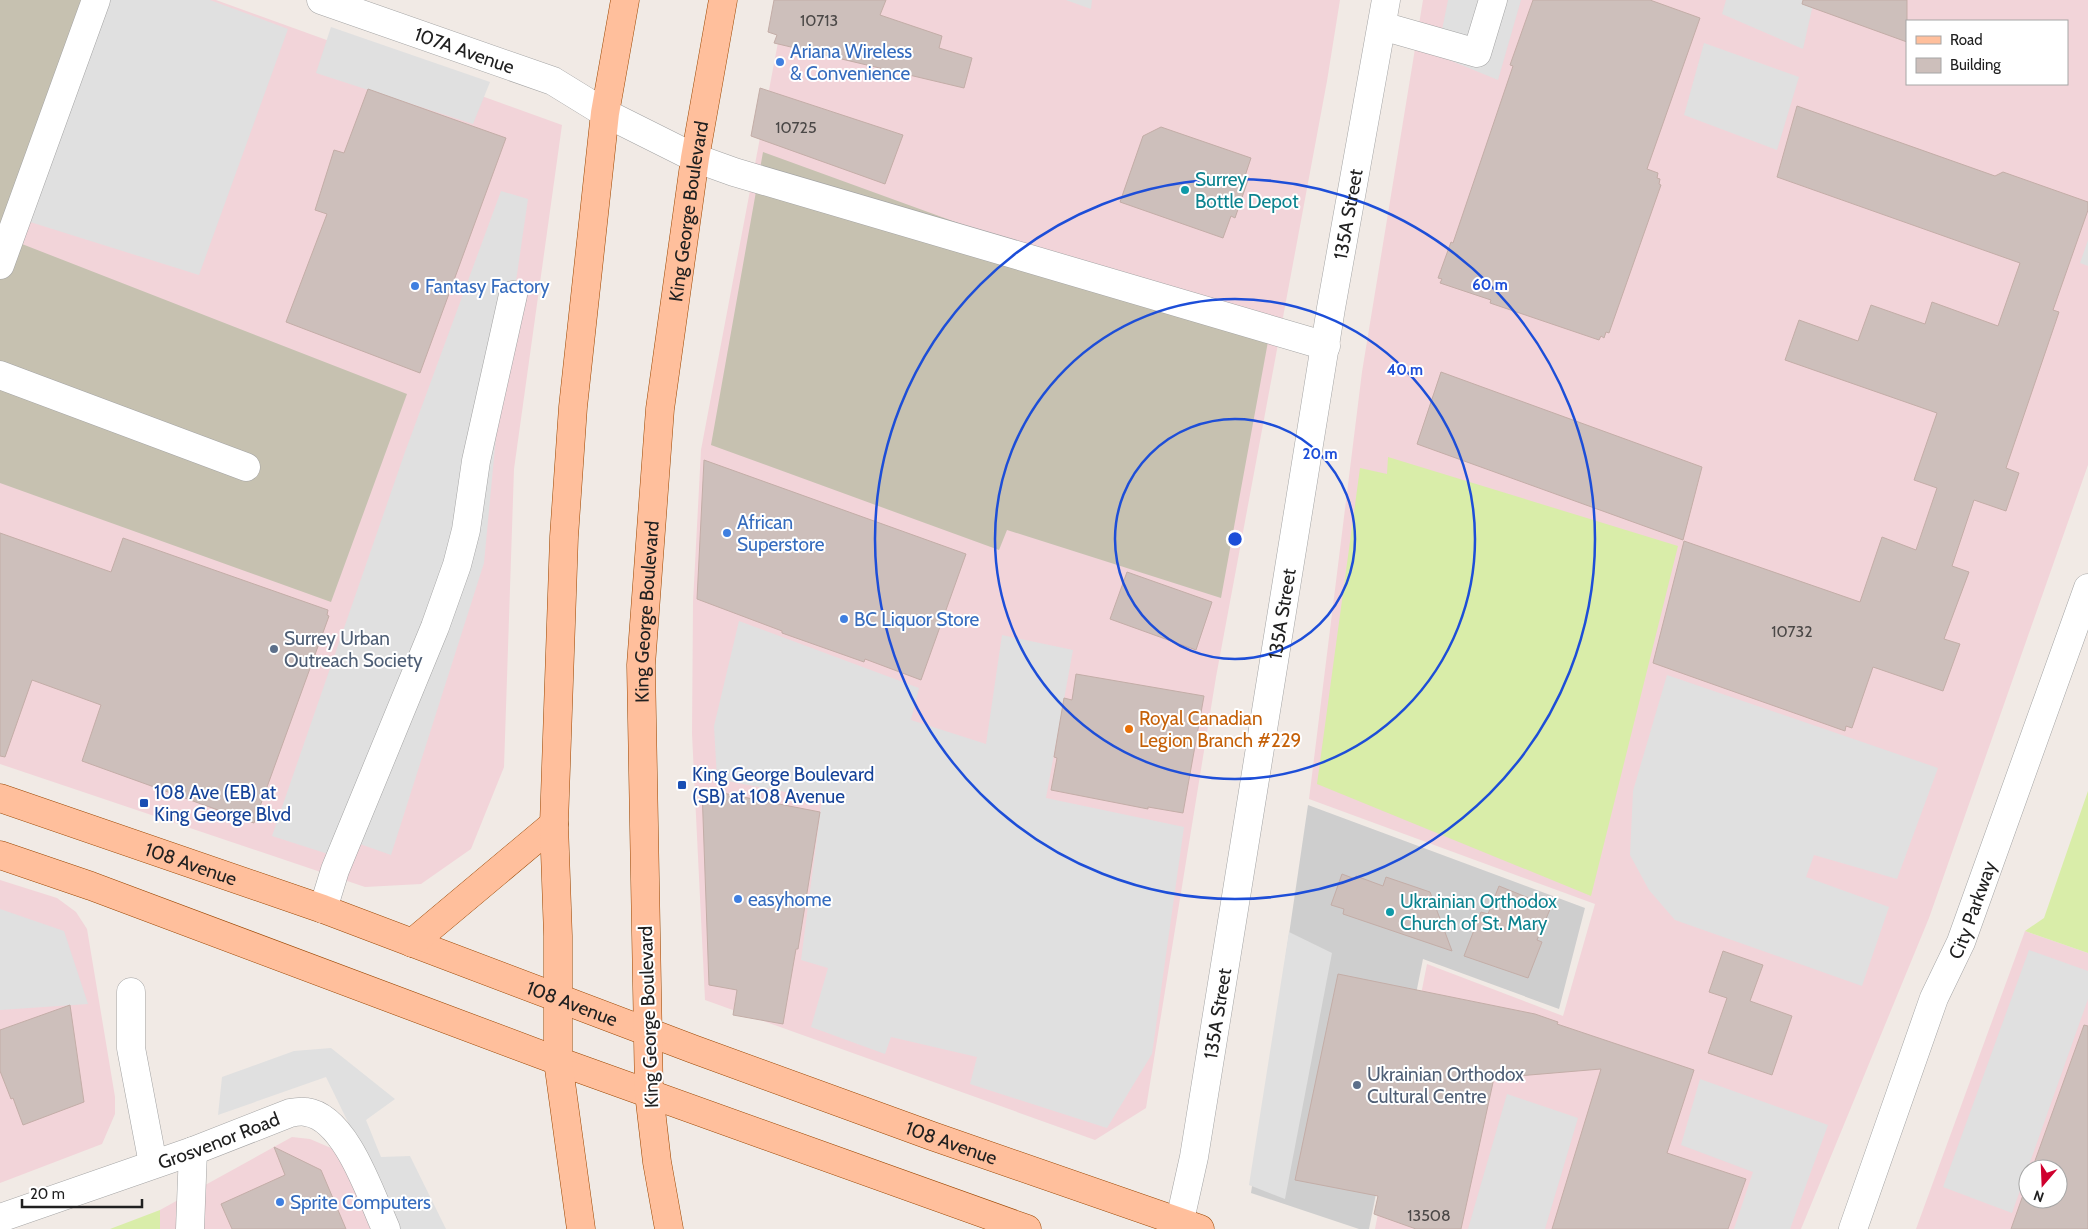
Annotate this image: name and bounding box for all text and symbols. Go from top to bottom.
house number: 10713 [800,11,838,30]
legend [1906,20,2068,85]
street label: 107A Avenue [411,23,518,79]
text: Road [1950,31,1983,49]
place label: Ariana Wireless & Convenience [790,40,912,85]
marker: Ariana Wireless & Convenience [774,56,786,68]
text: Building [1950,56,2001,74]
house number: 10725 [775,118,817,137]
street label: King George Boulevard [664,119,713,303]
street label: 135A Street [1329,167,1368,261]
place label: Surrey Bottle Depot [1195,168,1299,213]
marker: Surrey Bottle Depot [1179,184,1191,196]
place label: Fantasy Factory [425,275,550,298]
text: 60 m [1472,276,1508,294]
marker: Fantasy Factory [409,280,421,292]
text: 40 m [1387,361,1423,379]
text: 20 m [1303,445,1337,463]
place label: African Superstore [737,511,825,556]
street label: King George Boulevard [630,520,664,703]
marker: African Superstore [721,527,733,539]
centre of rings [1226,530,1244,548]
street label: 135A Street [1263,566,1301,661]
place label: BC Liquor Store [854,608,979,631]
marker: BC Liquor Store [838,613,850,625]
house number: 10732 [1771,622,1813,641]
place label: Surrey Urban Outreach Society [284,627,423,672]
marker: Surrey Urban Outreach Society [268,643,280,655]
place label: Royal Canadian Legion Branch #229 [1139,707,1301,752]
marker: Royal Canadian Legion Branch #229 [1123,723,1135,735]
place label: King George Boulevard (SB) at 108 Avenue [692,763,874,808]
marker: King George Boulevard (SB) at 108 Avenue [676,779,688,791]
place label: 108 Ave (EB) at King George Blvd [154,781,291,826]
marker: 108 Ave (EB) at King George Blvd [138,797,150,809]
street label: 108 Avenue [142,838,240,891]
street label: City Parkway [1944,857,2001,963]
place label: easyhome [748,888,832,911]
place label: Ukrainian Orthodox Church of St. Mary [1400,890,1557,935]
marker: easyhome [732,893,744,905]
marker: Ukrainian Orthodox Church of St. Mary [1384,906,1396,918]
street label: King George Boulevard [634,926,663,1108]
street label: 135A Street [1199,966,1236,1061]
street label: 108 Avenue [523,976,621,1032]
place label: Ukrainian Orthodox Cultural Centre [1367,1063,1524,1108]
marker: Ukrainian Orthodox Cultural Centre [1351,1079,1363,1091]
street label: Grosvenor Road [155,1107,283,1174]
street label: 108 Avenue [902,1116,1000,1170]
north arrow [2018,1159,2068,1209]
scale bar [22,1176,142,1208]
text: 20 m [30,1185,65,1203]
text: N [2031,1186,2046,1206]
place label: Sprite Computers [290,1191,431,1214]
marker: Sprite Computers [274,1196,286,1208]
house number: 13508 [1407,1206,1451,1225]

